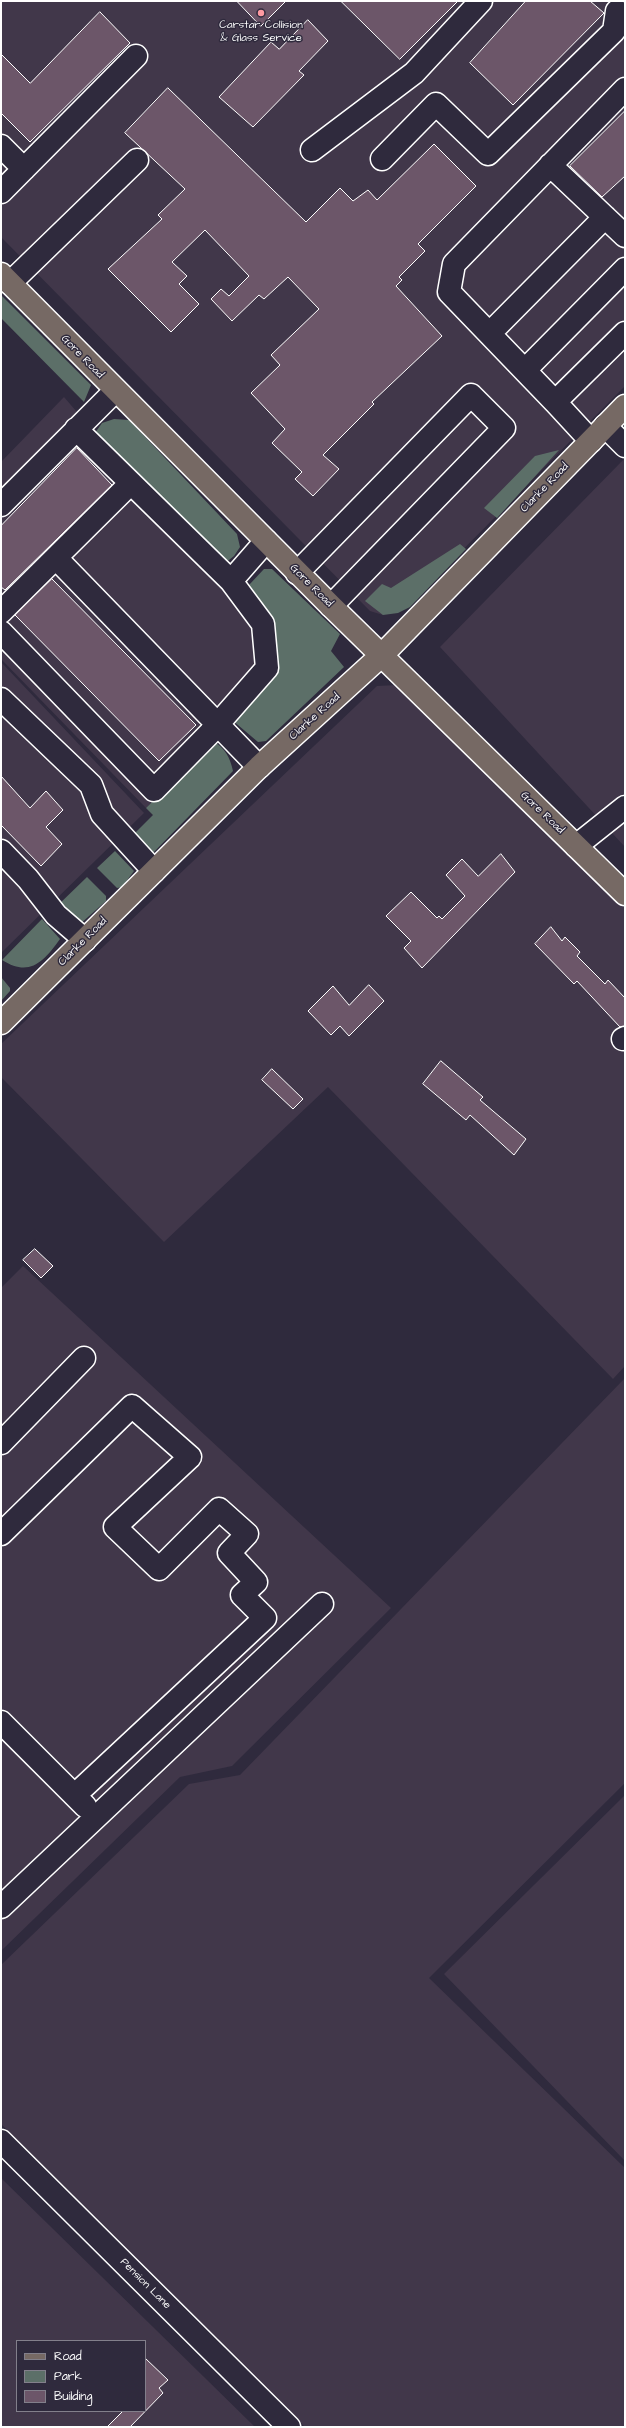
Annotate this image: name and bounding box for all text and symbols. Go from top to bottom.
marker: Carstar Collision & Glass Service [256,8,266,18]
place label: Carstar Collision & Glass Service [219,19,303,45]
street label: Gore Road [58,332,106,382]
street label: Clarke Road [518,461,572,515]
street label: Gore Road [287,562,335,610]
street label: Clarke Road [287,691,343,743]
street label: Gore Road [517,789,567,837]
street label: Clarke Road [56,915,110,969]
street label: Pension Lane [117,2256,173,2312]
legend [16,2340,146,2412]
text: Road [54,2348,82,2365]
text: Park [54,2368,82,2385]
text: Building [54,2388,92,2405]

